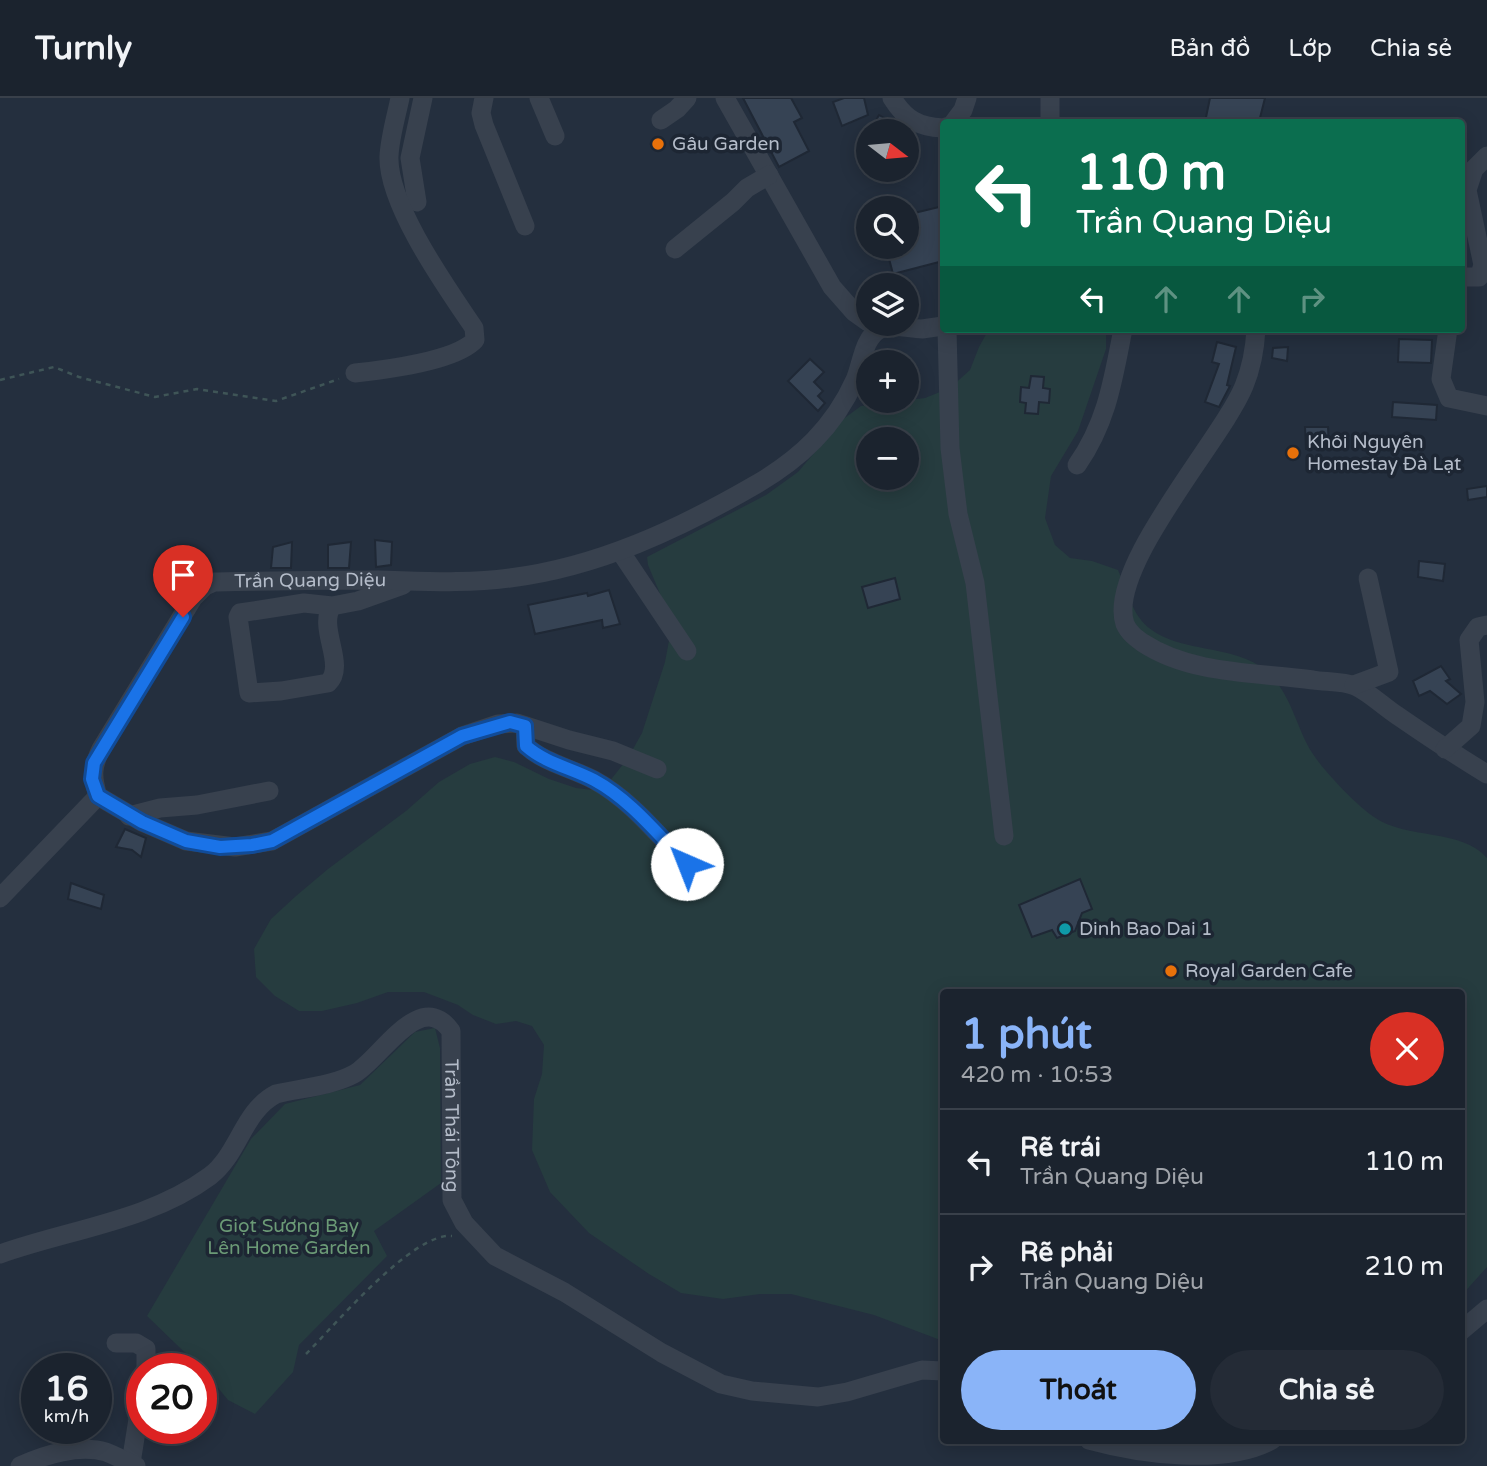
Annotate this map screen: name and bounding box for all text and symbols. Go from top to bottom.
text: Turnly [35,29,132,68]
text: Bản đồ [1169,34,1250,63]
text: Lớp [1288,34,1332,63]
text: Chia sẻ [1370,34,1452,63]
north arrow [856,119,919,182]
map controls [856,119,919,490]
place label: Gâu Garden [672,133,780,155]
marker: Gâu Garden [650,136,666,152]
text: 110 m [1076,144,1226,203]
icon: left [961,147,1052,238]
button: search [856,196,919,259]
text: Trần Quang Diệu [1076,204,1332,242]
button: layers [856,273,919,336]
icon: left [1074,280,1112,318]
icon: ahead [1147,280,1185,318]
icon: ahead [1220,280,1258,318]
icon: right [1293,280,1331,318]
button: + [856,350,919,413]
button: − [856,427,919,490]
place label: Khôi Nguyên Homestay Đà Lạt [1307,431,1461,475]
marker: Khôi Nguyên Homestay Đà Lạt [1285,445,1301,461]
pin [153,545,213,617]
icon: arrive [164,556,202,594]
street label: Trần Quang Diệu [234,569,386,593]
position arrow [650,827,724,901]
place label: Dinh Bao Dai 1 [1079,918,1213,940]
marker: Dinh Bao Dai 1 [1057,921,1073,937]
place label: Royal Garden Cafe [1185,960,1353,982]
marker: Royal Garden Cafe [1163,963,1179,979]
text: 1 phút [961,1009,1092,1060]
button: close [1370,1012,1444,1086]
street label: Trần Thái Tông [440,1059,463,1193]
text: 420 m · 10:53 [961,1061,1113,1089]
text: Rẽ trái [1020,1132,1101,1163]
icon: left [961,1143,999,1181]
text: 110 m [1364,1146,1444,1177]
text: Trần Quang Diệu [1020,1163,1204,1191]
park label: Giọt Sương Bay Lên Home Garden [207,1215,371,1259]
text: Rẽ phải [1020,1237,1113,1268]
icon: right [961,1248,999,1286]
text: 210 m [1364,1251,1444,1282]
text: Trần Quang Diệu [1020,1268,1204,1296]
button: Thoát [961,1350,1196,1430]
button: Chia sẻ [1210,1350,1444,1430]
speed limit sign: 20 [126,1353,217,1444]
text: 16 [45,1368,88,1410]
text: km/h [44,1405,89,1427]

